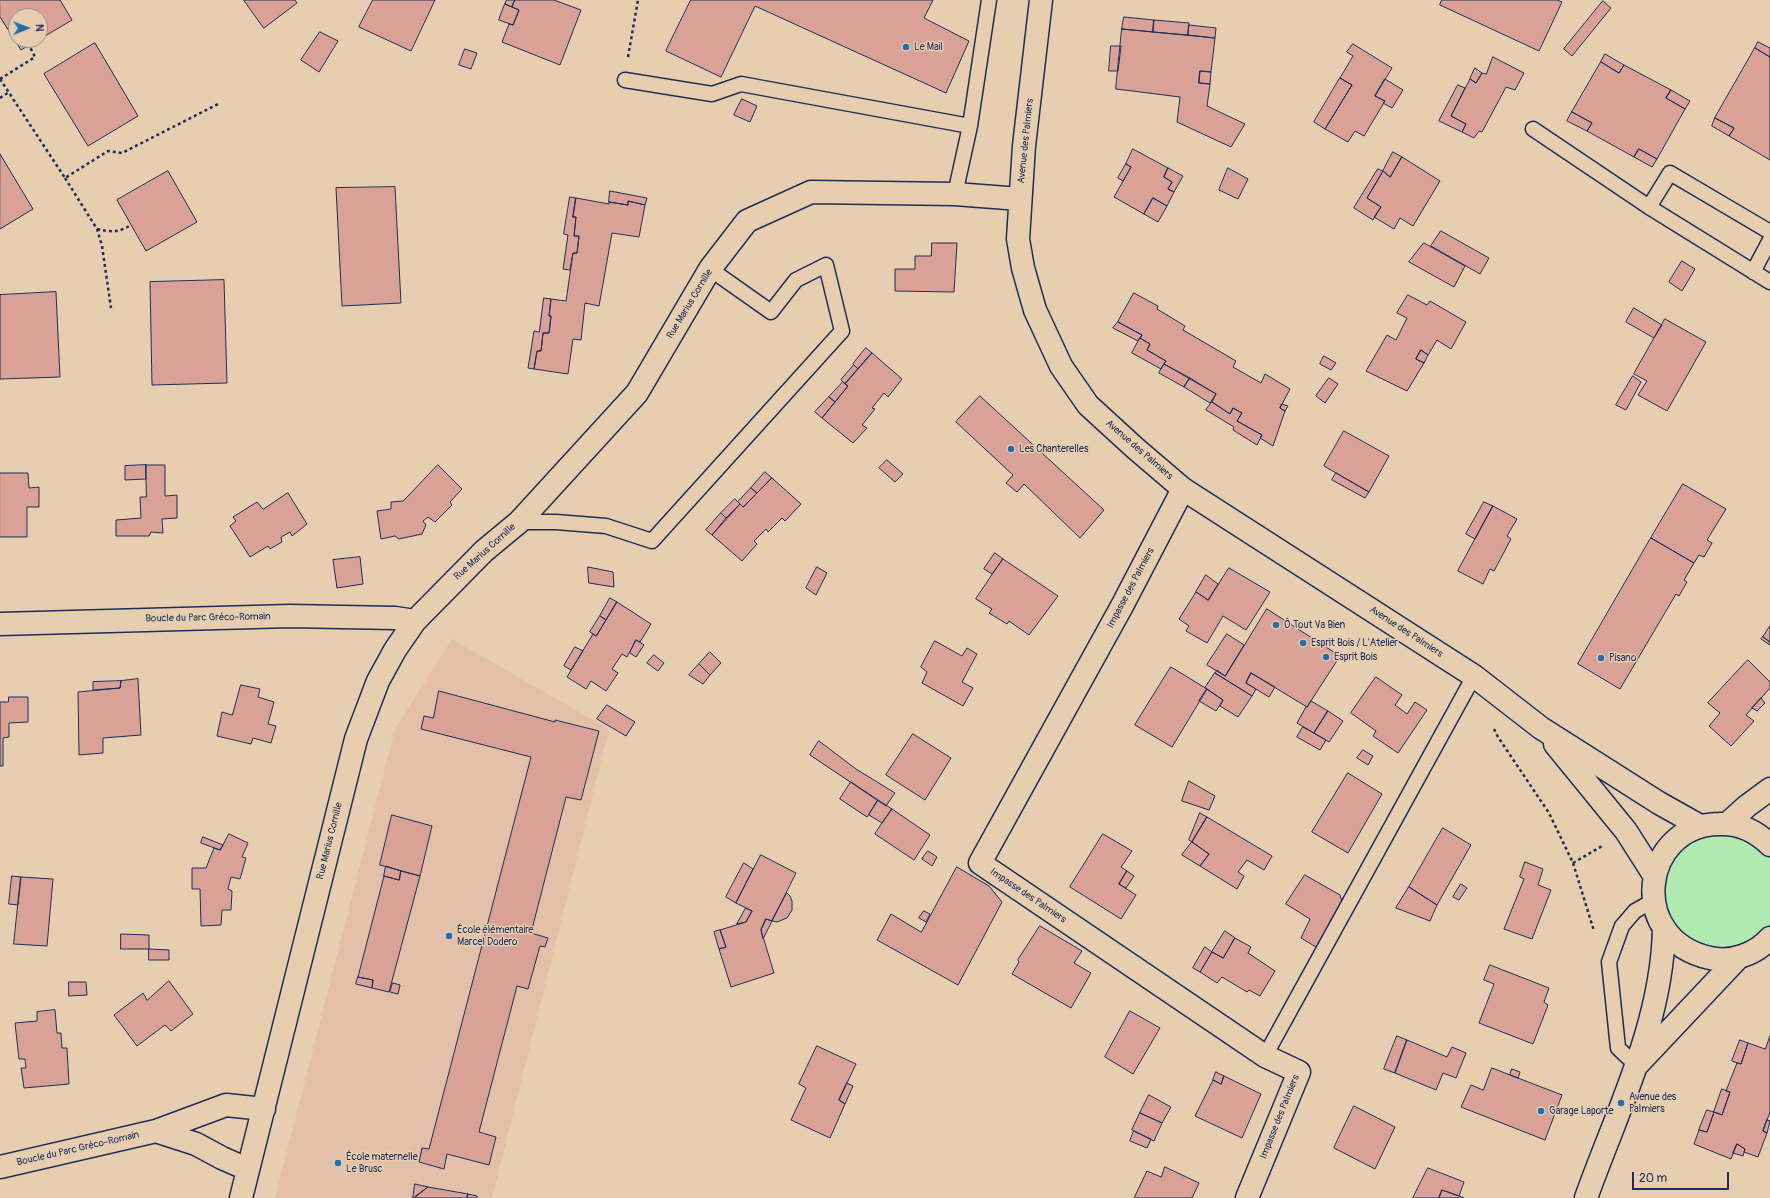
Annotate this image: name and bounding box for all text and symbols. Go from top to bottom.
north arrow [8,8,48,48]
text: N [33,24,46,32]
place label: Le Mail [914,41,943,53]
marker: Le Mail [901,42,911,52]
street label: Avenue des Palmiers [1016,98,1036,184]
street label: Rue Marius Cornille [665,267,715,341]
street label: Avenue des Palmiers [1103,418,1175,482]
place label: Les Chanterelles [1019,443,1088,455]
marker: Les Chanterelles [1006,444,1016,454]
street label: Rue Marius Cornille [452,521,518,583]
street label: Impasse des Palmiers [1105,546,1157,630]
street label: Avenue des Palmiers [1367,604,1445,660]
street label: Boucle du Parc Gréco-Romain [145,611,271,625]
place label: Ô Tout Va Bien [1284,619,1345,631]
marker: Ô Tout Va Bien [1271,620,1281,630]
place label: Esprit Bois / L'Atelier [1311,637,1398,649]
marker: Esprit Bois / L'Atelier [1298,638,1308,648]
place label: Esprit Bois [1334,651,1377,663]
marker: Esprit Bois [1321,652,1331,662]
place label: Pisano [1609,652,1636,664]
marker: Pisano [1596,653,1606,663]
street label: Rue Marius Cornille [315,801,345,881]
street label: Impasse des Palmiers [988,866,1068,926]
place label: École élémentaire Marcel Dodero [457,924,533,948]
marker: École élémentaire Marcel Dodero [444,931,454,941]
street label: Impasse des Palmiers [1258,1073,1302,1161]
place label: Avenue des Palmiers [1629,1091,1676,1114]
marker: Avenue des Palmiers [1616,1098,1626,1108]
place label: Garage Laporte [1549,1105,1614,1117]
marker: Garage Laporte [1536,1106,1546,1116]
street label: Boucle du Parc Gréco-Romain [16,1129,140,1169]
place label: École maternelle Le Brusc [346,1151,418,1174]
marker: École maternelle Le Brusc [333,1158,343,1168]
scale bar [1634,1164,1731,1190]
text: 20 m [1639,1171,1667,1186]

